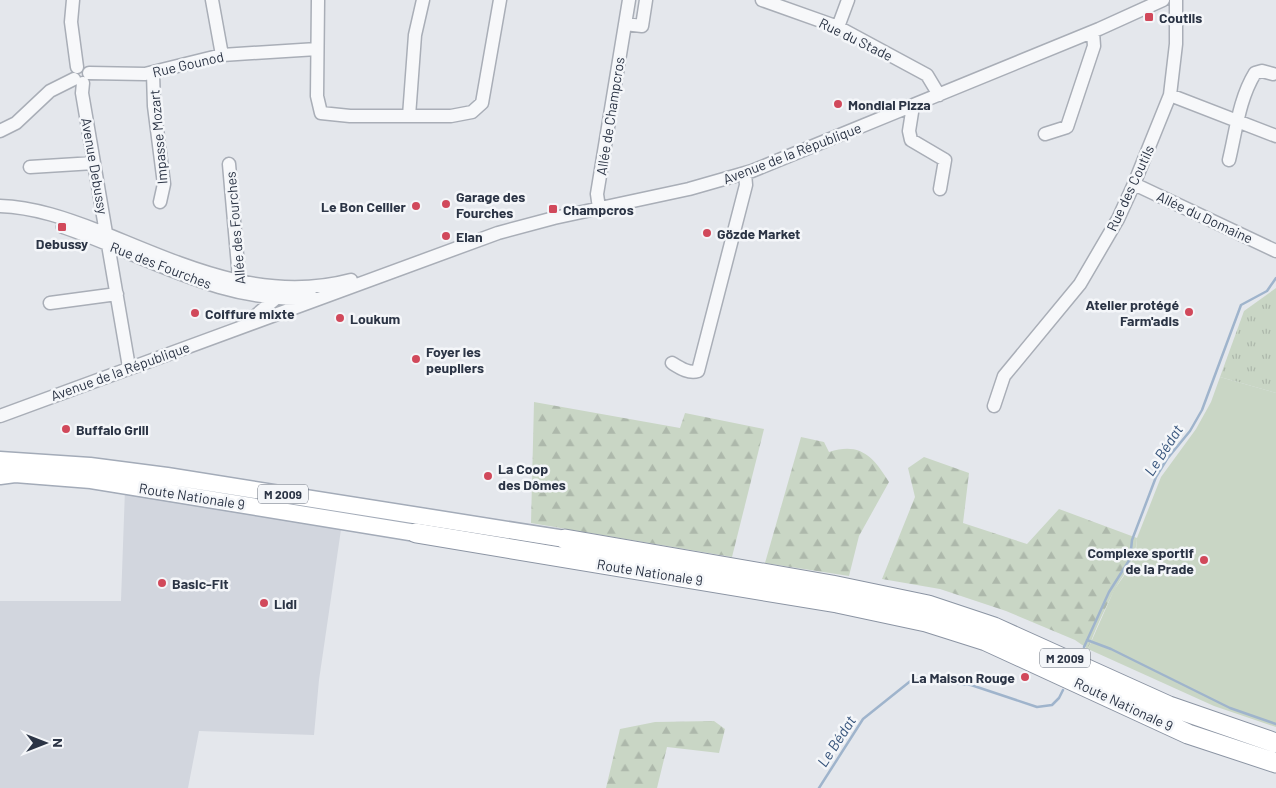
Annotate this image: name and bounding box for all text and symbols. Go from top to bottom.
place label: Coutils [1159,9,1202,26]
marker: Coutils [1143,11,1155,23]
street label: Rue du Stade [816,14,896,64]
street label: Rue Gounod [151,48,225,80]
street label: Allée de Champcros [592,55,628,176]
street label: Impasse Mozart [145,89,171,185]
place label: Mondial Pizza [848,96,931,113]
marker: Mondial Pizza [832,98,844,110]
street label: Avenue Debussy [78,116,112,216]
street label: Avenue de la République [720,119,864,187]
street label: Rue des Coutils [1103,142,1157,234]
street label: Allée des Fourches [222,170,248,285]
street label: Allée du Domaine [1154,187,1256,247]
place label: Garage des Fourches [456,188,525,221]
place label: Le Bon Cellier [321,198,407,215]
marker: Garage des Fourches [440,198,452,210]
marker: Le Bon Cellier [410,200,422,212]
place label: Champcros [563,201,634,218]
marker: Champcros [547,203,559,215]
marker: Debussy [56,221,68,233]
place label: Gözde Market [717,225,800,242]
marker: Gözde Market [701,227,713,239]
place label: Elan [456,228,483,245]
marker: Elan [440,230,452,242]
place label: Debussy [36,235,88,252]
street label: Rue des Fourches [108,238,214,292]
place label: Atelier protégé Farm'adis [1085,296,1179,329]
place label: Coiffure mixte [205,305,295,322]
marker: Atelier protégé Farm'adis [1183,306,1195,318]
marker: Coiffure mixte [189,307,201,319]
place label: Loukum [350,310,401,327]
marker: Loukum [334,312,346,324]
street label: Avenue de la République [48,338,192,404]
place label: Foyer les peupliers [426,343,484,376]
marker: Foyer les peupliers [410,353,422,365]
place label: Buffalo Grill [76,421,149,438]
water label: Le Bédat [1140,421,1186,479]
marker: Buffalo Grill [60,423,72,435]
place label: La Coop des Dômes [498,460,566,493]
marker: La Coop des Dômes [482,470,494,482]
street label: Route Nationale 9 [138,479,246,513]
road number: M 2009 [258,484,308,504]
place label: Complexe sportif de la Prade [1087,544,1194,577]
marker: Complexe sportif de la Prade [1198,554,1210,566]
street label: Route Nationale 9 [596,555,704,589]
place label: Basic-Fit [172,575,229,592]
marker: Basic-Fit [156,577,168,589]
place label: Lidl [274,595,297,612]
marker: Lidl [258,597,270,609]
road number: M 2009 [1040,648,1090,668]
place label: La Maison Rouge [911,669,1015,686]
marker: La Maison Rouge [1019,671,1031,683]
street label: Route Nationale 9 [1072,674,1176,734]
water label: Le Bédat [813,712,859,770]
north arrow [20,718,70,768]
text: N [50,738,67,748]

